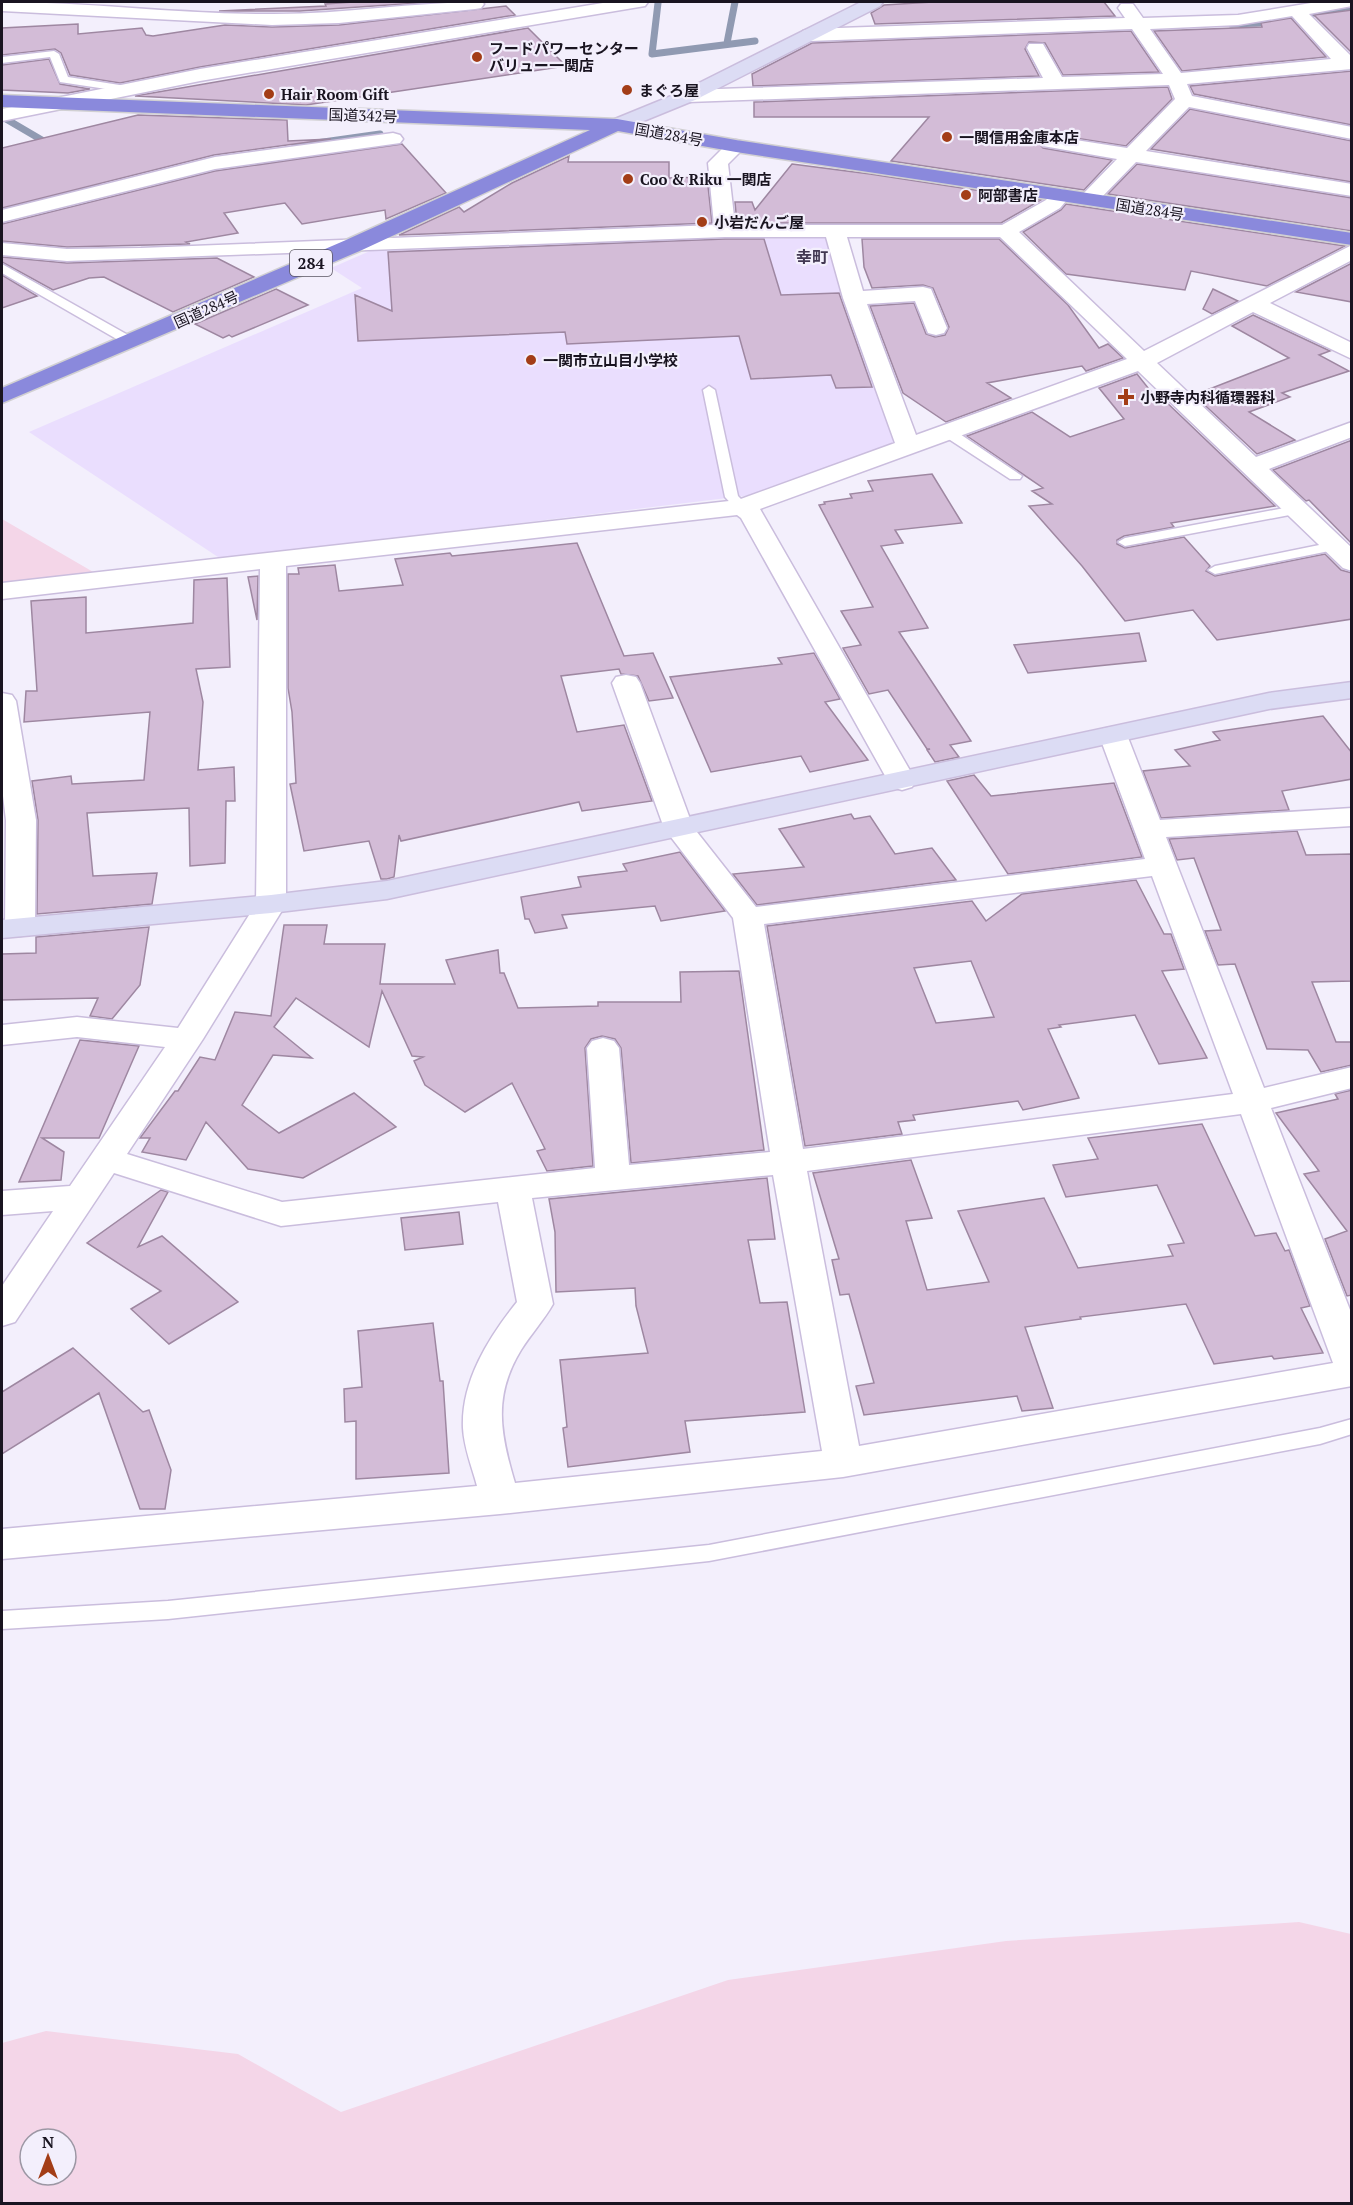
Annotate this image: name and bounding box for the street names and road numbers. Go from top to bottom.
street label: 国道342号 [328,104,398,126]
street label: 国道284号 [633,118,705,150]
street label: 国道284号 [1114,194,1186,224]
road number: 284 [290,250,332,276]
street label: 国道284号 [170,286,242,332]

